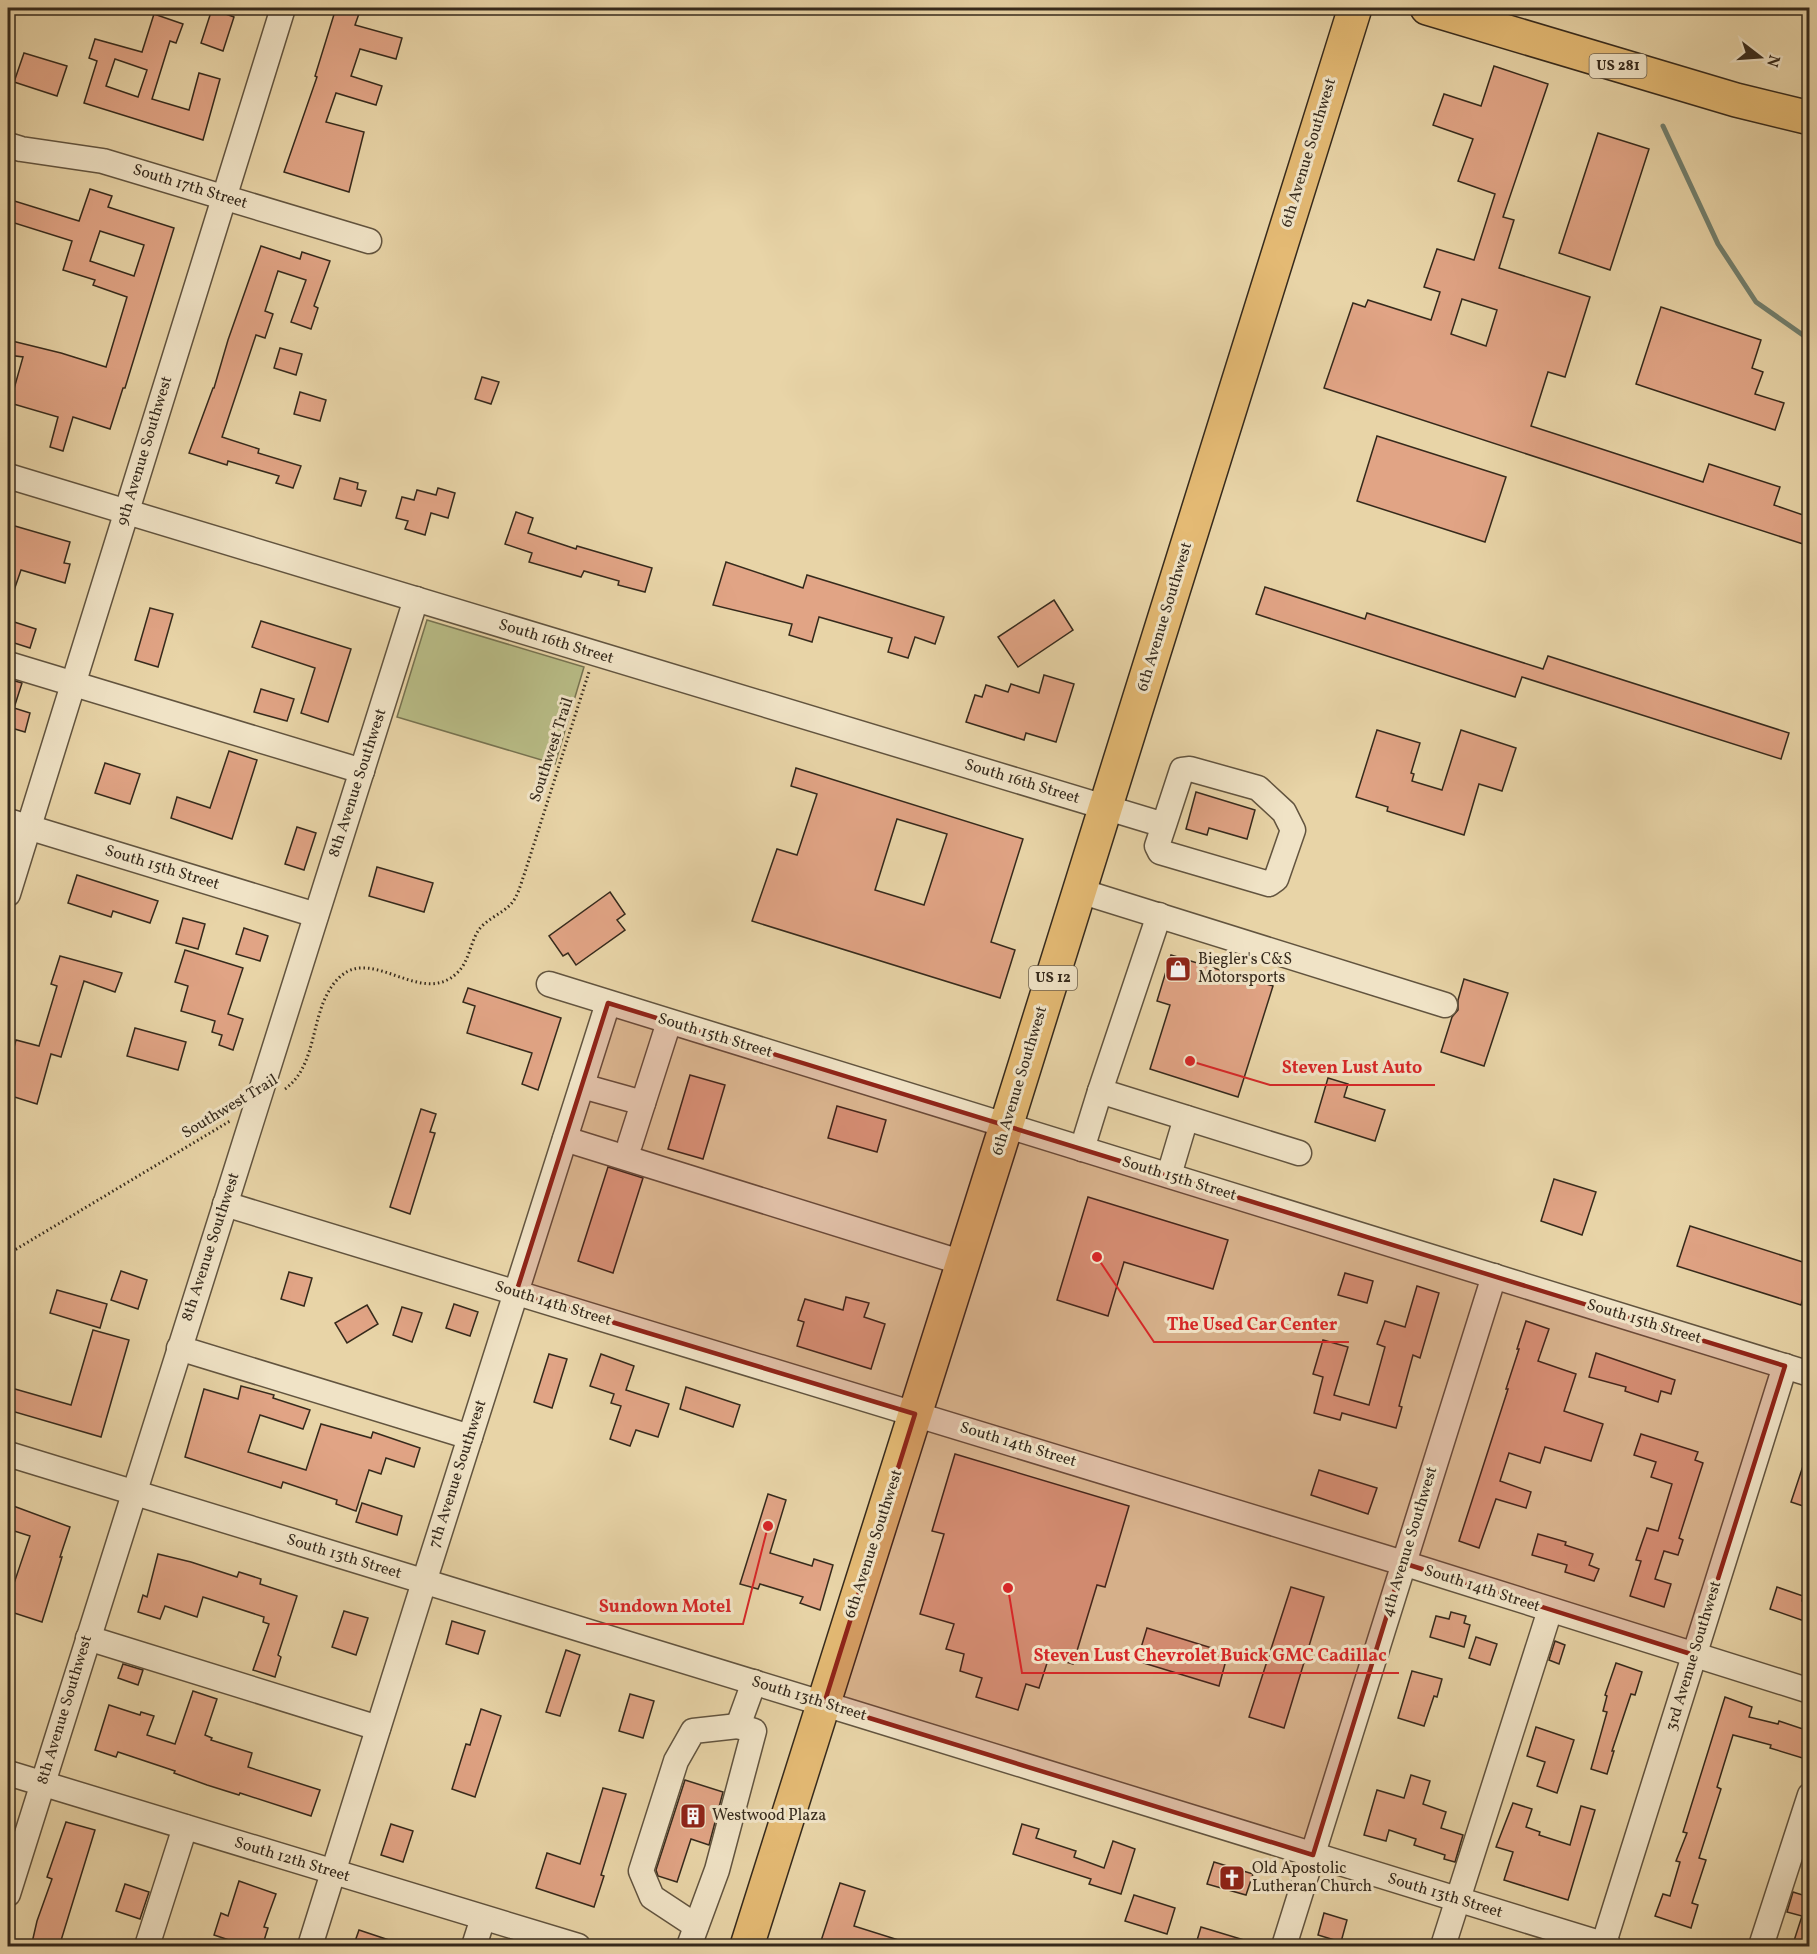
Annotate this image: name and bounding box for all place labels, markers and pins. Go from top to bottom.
place label: Biegler's C&S Motorsports [1198,949,1292,989]
shop icon: Biegler's C&S Motorsports [1163,954,1193,984]
callout: Steven Lust Auto [1270,1049,1435,1085]
callout: The Used Car Center [1154,1306,1349,1342]
callout: Sundown Motel [586,1588,743,1624]
callout: Steven Lust Chevrolet Buick GMC Cadillac [1022,1637,1399,1673]
building icon: Westwood Plaza [678,1801,708,1831]
place label: Westwood Plaza [712,1805,826,1827]
place label: Old Apostolic Lutheran Church [1252,1858,1372,1898]
church icon: Old Apostolic Lutheran Church [1217,1863,1247,1893]

